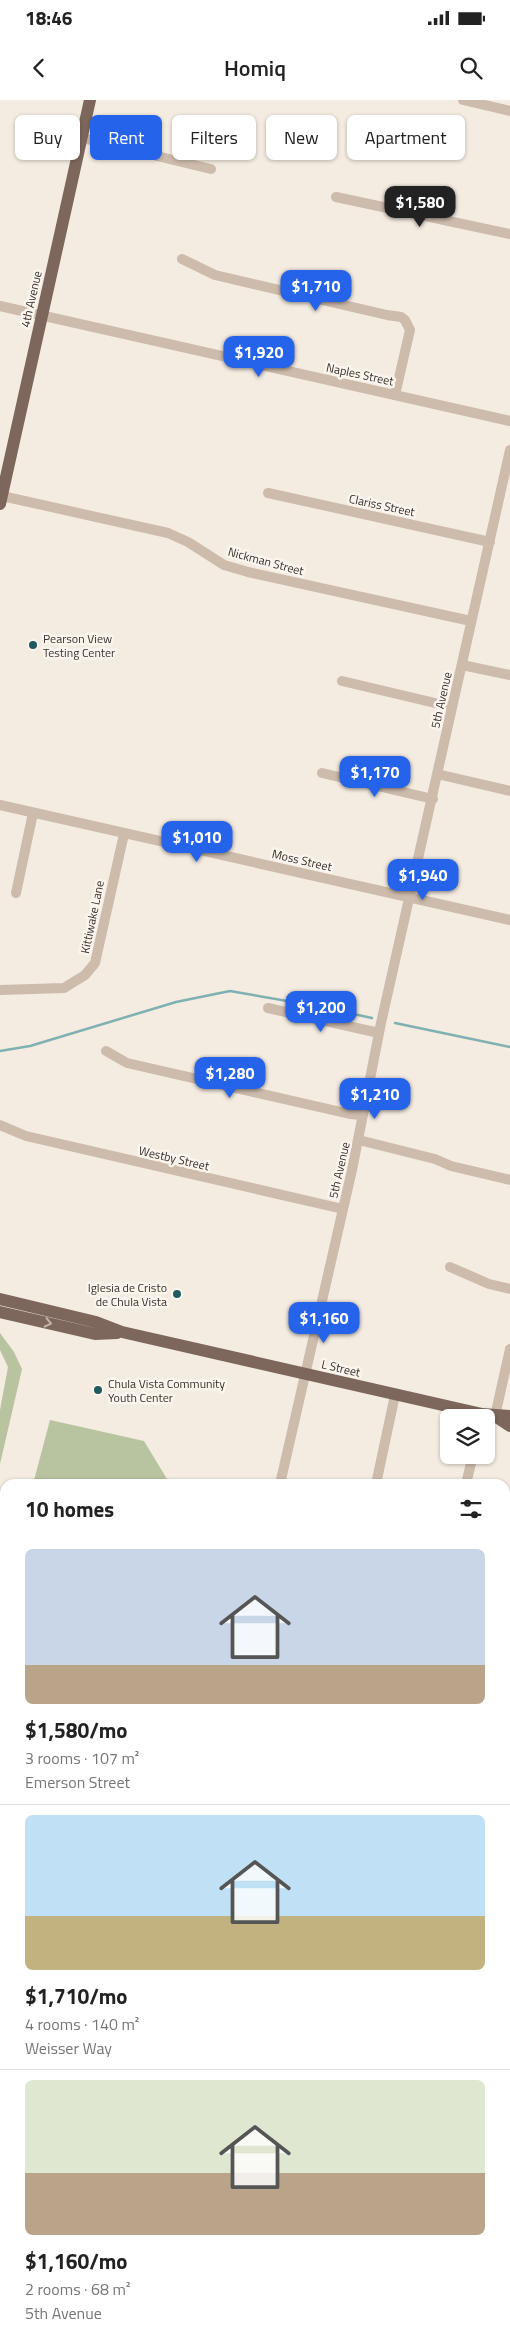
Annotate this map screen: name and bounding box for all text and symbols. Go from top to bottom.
text: 18:46 [25,3,72,32]
text: Homiq [224,51,286,85]
icon: back [25,54,53,82]
icon: search [457,54,485,82]
chip: Buy [15,115,80,160]
chip: Rent [90,115,162,160]
chip: Filters [172,115,256,160]
chip: New [266,115,337,160]
chip: Apartment [347,115,465,160]
pin: $1,580 [379,186,461,228]
text: $1,580 [395,190,445,214]
street label: 4th Avenue [15,269,47,329]
pin: $1,710 [275,270,357,312]
text: $1,710 [291,274,341,298]
pin: $1,920 [218,336,300,378]
text: $1,920 [234,340,284,364]
street label: Naples Street [325,358,396,391]
street label: Clariss Street [347,489,417,521]
street label: Nickman Street [226,542,307,580]
place label: Pearson View Testing Center [43,629,115,662]
marker: Pearson View Testing Center [27,639,39,651]
street label: 5th Avenue [425,670,457,730]
pin: $1,170 [334,756,416,798]
text: $1,170 [350,760,400,784]
pin: $1,010 [156,820,238,863]
text: $1,010 [172,825,222,849]
street label: Moss Street [270,844,335,876]
pin: $1,940 [382,858,464,901]
text: $1,940 [398,863,448,887]
street label: Kittiwake Lane [75,879,109,955]
pin: $1,200 [280,990,362,1033]
text: $1,200 [296,995,346,1019]
pin: $1,280 [189,1056,271,1099]
text: $1,280 [205,1061,255,1085]
pin: $1,210 [334,1078,416,1120]
text: $1,210 [350,1082,400,1106]
street label: 5th Avenue [323,1140,355,1200]
street label: Westby Street [137,1141,212,1176]
place label: Iglesia de Cristo de Chula Vista [88,1278,167,1311]
marker: Iglesia de Cristo de Chula Vista [171,1288,183,1300]
pin: $1,160 [283,1302,365,1344]
text: $1,160 [299,1306,349,1330]
one-way arrow [43,1317,52,1328]
street label: L Street [320,1354,363,1382]
place label: Chula Vista Community Youth Center [108,1374,225,1407]
marker: Chula Vista Community Youth Center [92,1384,104,1396]
map controls [440,1409,495,1464]
button: layers [440,1409,495,1464]
text: 10 homes [25,1493,114,1525]
icon: filters [457,1495,485,1523]
icon: home [210,1582,300,1672]
text: $1,580/mo [25,1714,127,1746]
text: 3 rooms · 107 m² [25,1746,139,1770]
text: Emerson Street [25,1770,130,1794]
icon: home [210,1847,300,1937]
text: $1,710/mo [25,1980,127,2012]
text: 4 rooms · 140 m² [25,2012,139,2036]
text: Weisser Way [25,2036,112,2060]
icon: home [210,2112,300,2202]
text: $1,160/mo [25,2245,127,2277]
text: 2 rooms · 68 m² [25,2277,130,2301]
text: 5th Avenue [25,2301,102,2325]

